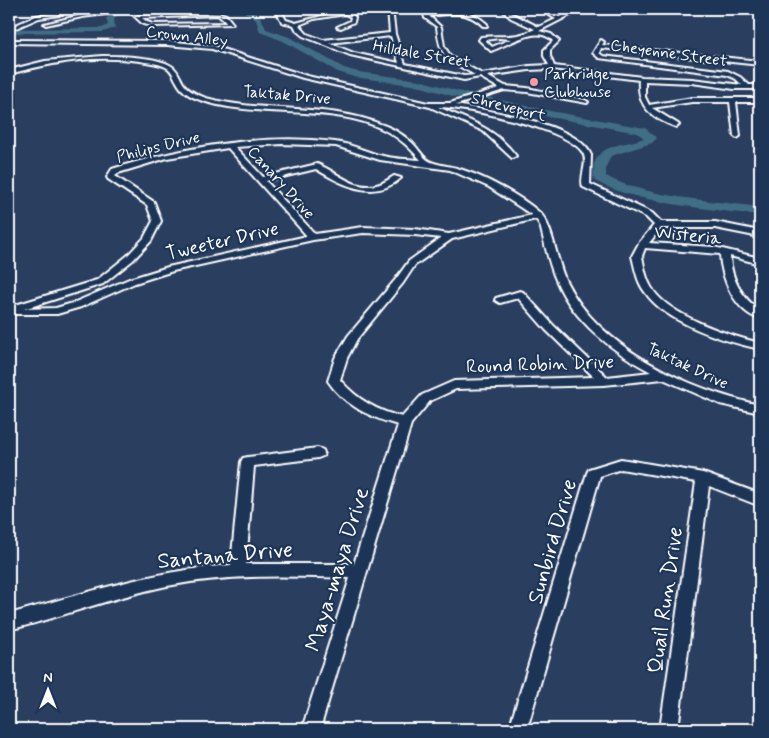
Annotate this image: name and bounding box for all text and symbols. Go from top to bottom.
street label: Crown Alley [145,21,229,52]
street label: Cheyenne Street [609,35,729,72]
street label: Hilldale Street [371,36,473,73]
place label: Parkridge Clubhouse [544,64,611,103]
marker: Parkridge Clubhouse [528,76,540,88]
street label: Taktak Drive [242,81,332,110]
street label: Shreveport [469,88,549,127]
street label: Philips Drive [114,127,202,168]
street label: Canary Drive [243,142,319,224]
street label: Tweeter Drive [164,216,281,267]
street label: Wisteria [653,220,723,251]
street label: Taktak Drive [643,338,732,394]
street label: Round Robin Drive [466,349,615,380]
street label: Sunbird Drive [522,476,584,607]
street label: Maya-maya Drive [300,484,376,655]
street label: Quail Run Drive [642,525,690,675]
street label: Santana Drive [156,536,294,576]
north arrow [22,666,72,716]
text: N [43,669,53,687]

